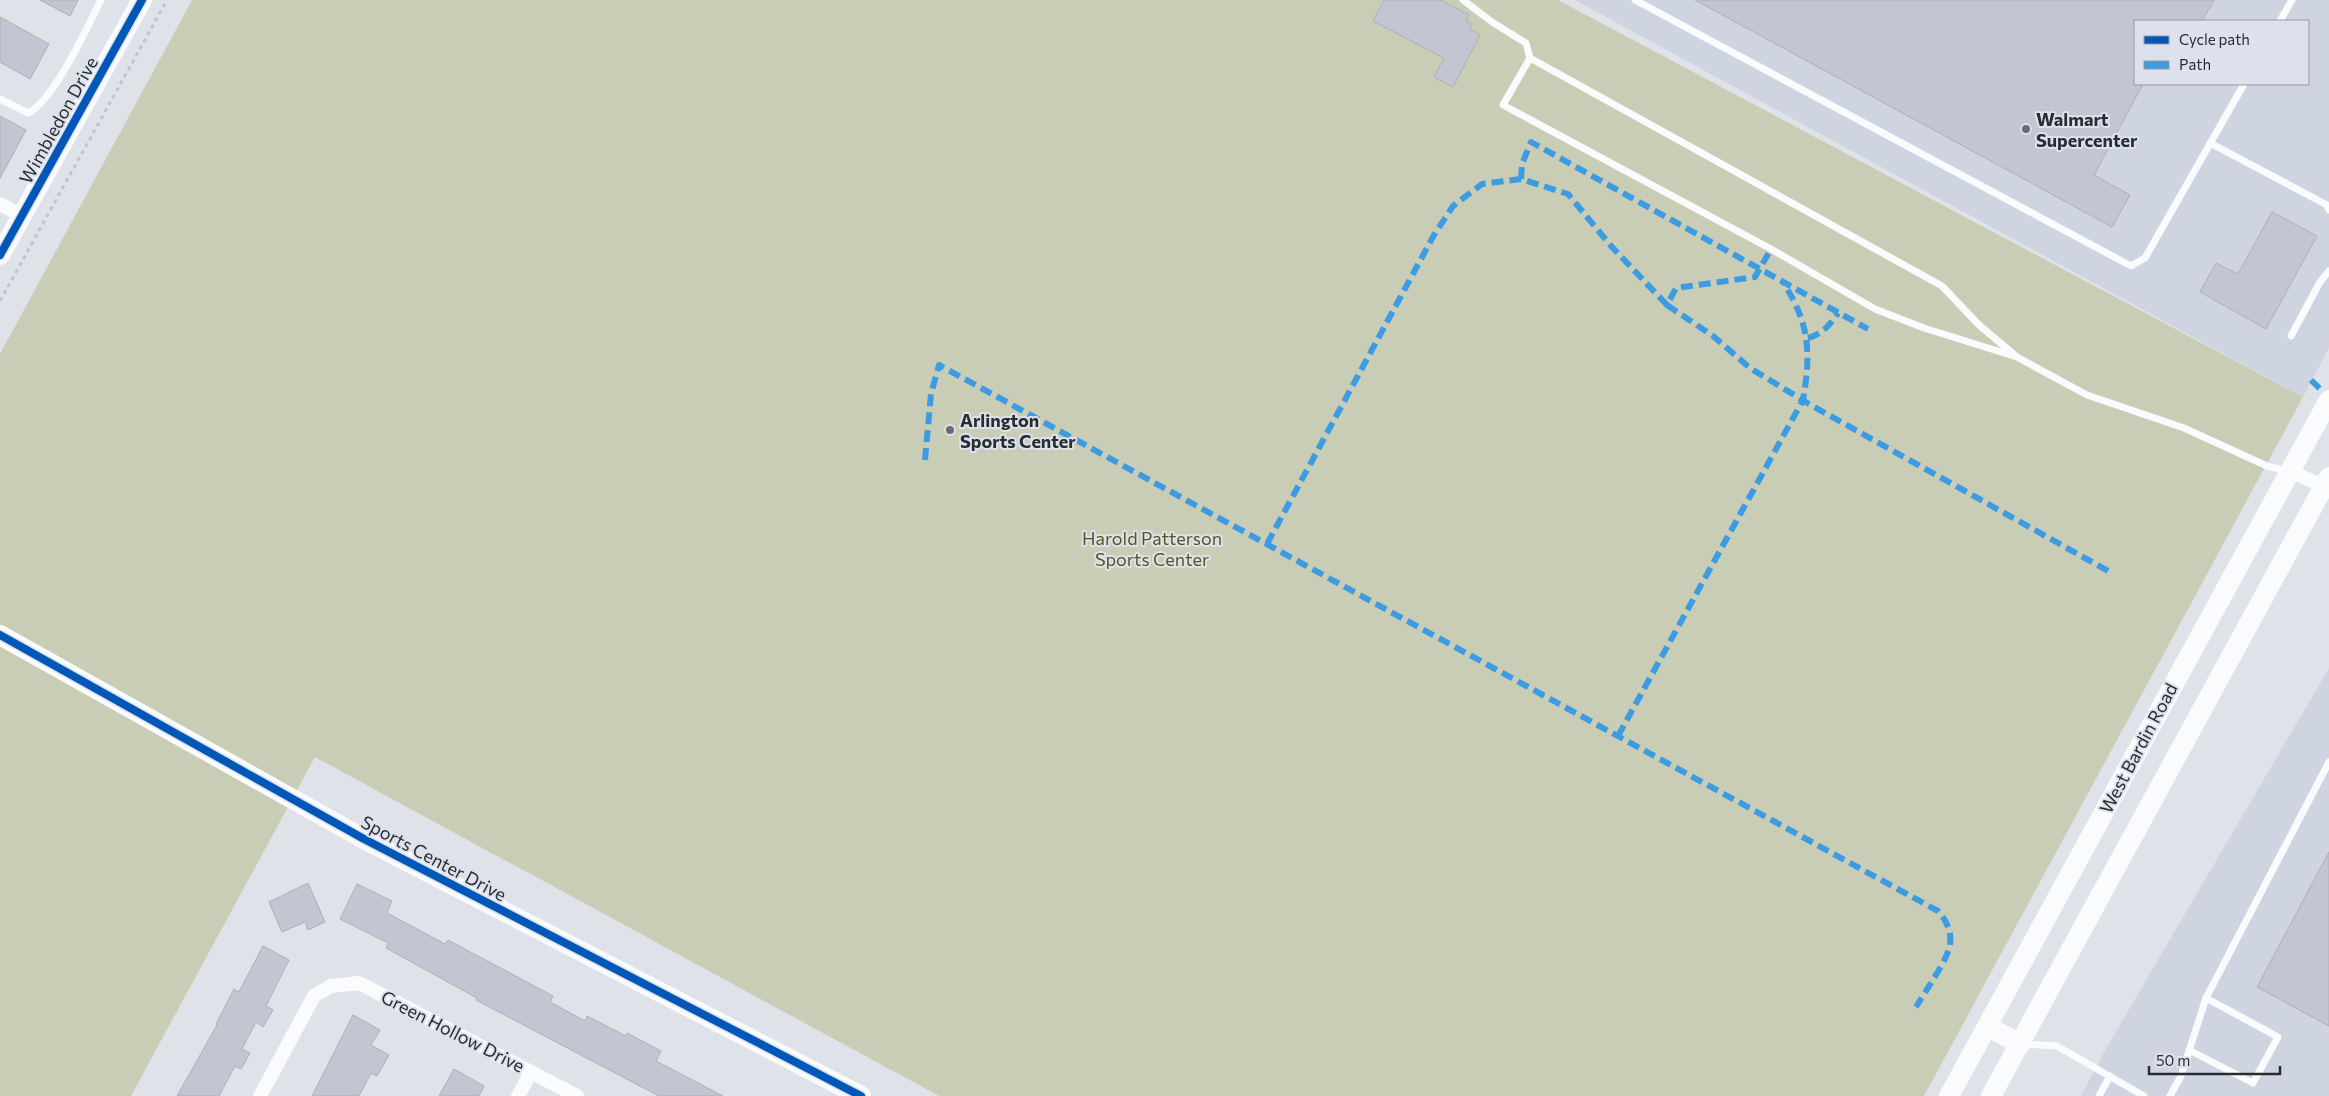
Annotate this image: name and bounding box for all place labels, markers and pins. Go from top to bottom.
place label: Walmart Supercenter [2036,108,2138,151]
marker: Walmart Supercenter [2020,123,2032,135]
place label: Arlington Sports Center [960,409,1076,452]
marker: Arlington Sports Center [944,424,956,436]

